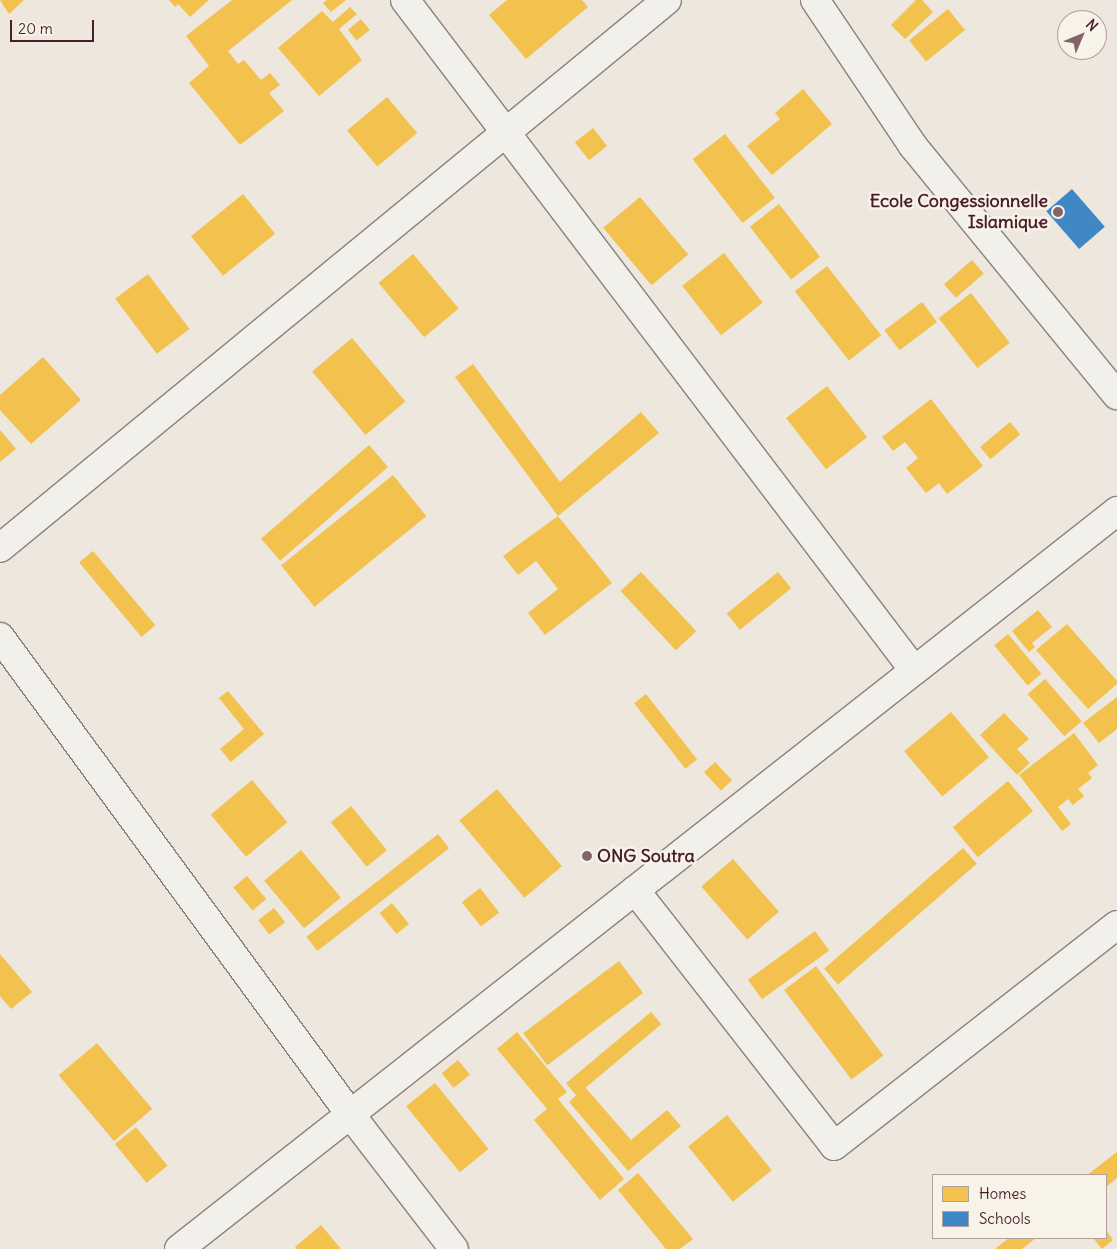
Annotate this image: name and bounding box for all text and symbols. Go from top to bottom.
scale bar [12,10,96,42]
north arrow [1057,10,1107,60]
text: N [1082,15,1102,35]
text: 20 m [18,19,53,38]
place label: Ecole Congessionnelle Islamique [870,191,1048,233]
marker: Ecole Congessionnelle Islamique [1052,206,1064,218]
place label: ONG Soutra [597,845,695,867]
marker: ONG Soutra [581,850,593,862]
legend [932,1174,1107,1239]
text: Homes [979,1184,1026,1203]
text: Schools [979,1209,1031,1228]

